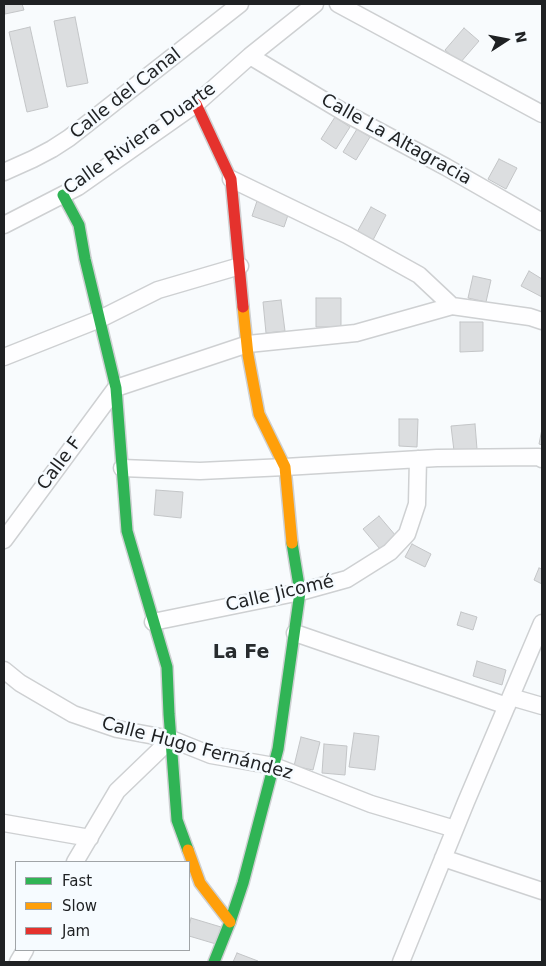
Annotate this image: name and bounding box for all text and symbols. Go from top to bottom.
north arrow [481,15,531,65]
text: N [512,30,530,44]
street label: Calle del Canal [66,44,186,144]
street label: Calle Riviera Duarte [60,78,220,200]
street label: Calle La Altagracia [317,90,475,190]
street label: Calle F [33,433,87,495]
street label: Calle Jicomé [224,571,336,617]
district label: La Fe [213,642,269,664]
street label: Calle Hugo Fernández [99,713,295,785]
legend [15,861,190,951]
text: Fast [62,872,92,890]
text: Slow [62,897,97,915]
text: Jam [62,922,90,940]

